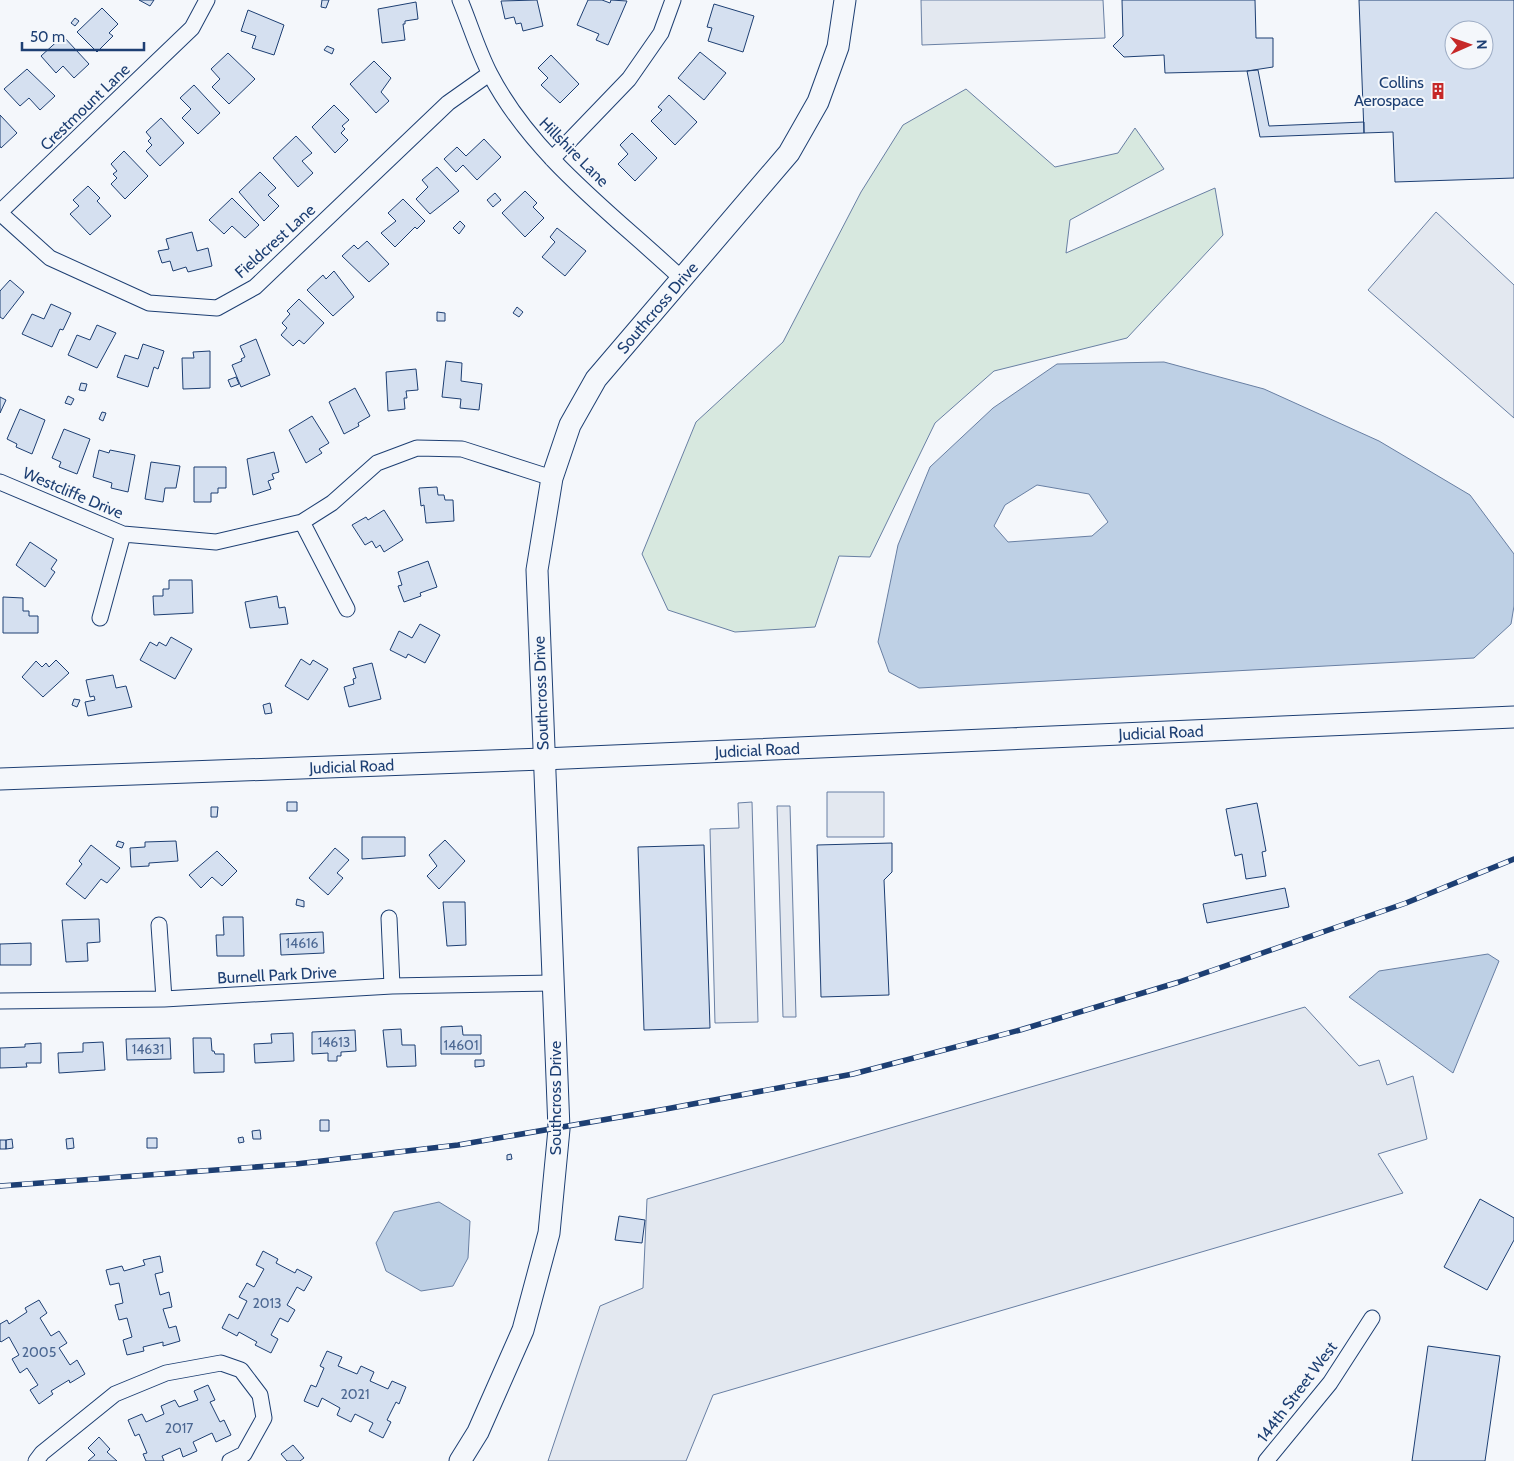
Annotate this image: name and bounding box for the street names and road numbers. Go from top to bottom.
street label: Crestmount Lane [36,60,134,154]
street label: Hillshire Lane [535,113,613,191]
street label: Fieldcrest Lane [231,200,319,282]
street label: Southcross Drive [613,258,701,357]
street label: Westcliffe Drive [20,463,126,523]
street label: Southcross Drive [530,636,552,750]
street label: Judicial Road [1117,721,1204,744]
street label: Judicial Road [714,738,800,761]
street label: Judicial Road [308,755,395,777]
street label: Burnell Park Drive [217,962,337,988]
street label: Southcross Drive [546,1041,565,1155]
street label: 144th Street West [1253,1338,1341,1446]

